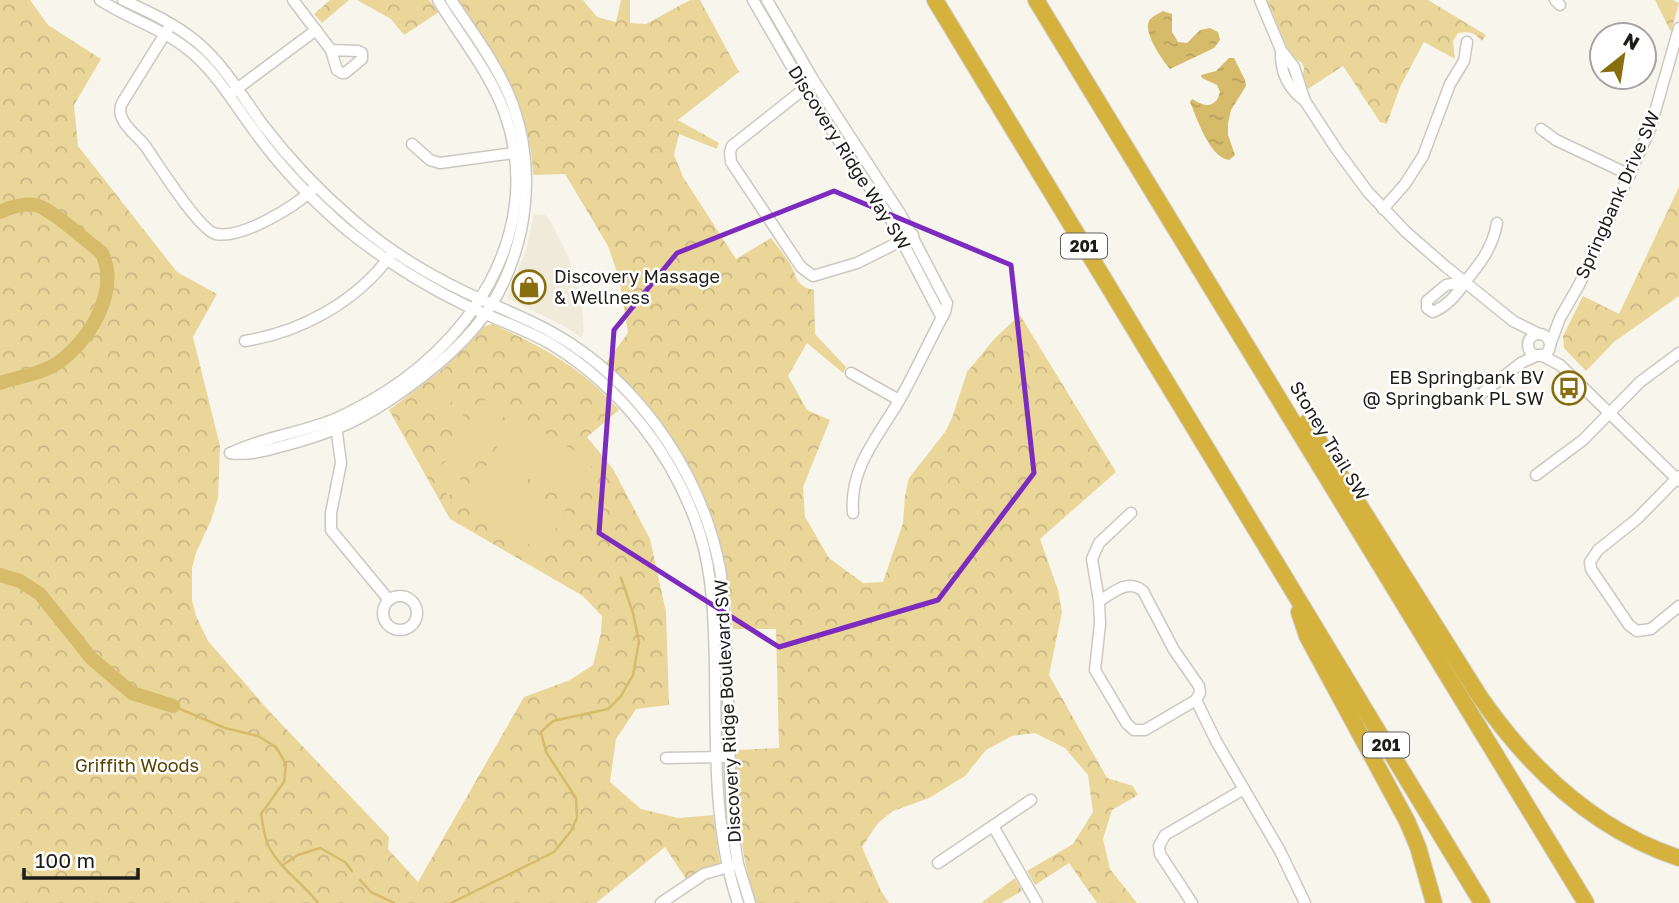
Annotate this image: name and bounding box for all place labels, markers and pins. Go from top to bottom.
place label: Discovery Massage & Wellness [554,265,720,308]
shop icon: Discovery Massage & Wellness [510,268,548,306]
place label: EB Springbank BV @ Springbank PL SW [1362,366,1544,409]
bus stop icon: EB Springbank BV @ Springbank PL SW [1550,369,1588,407]

